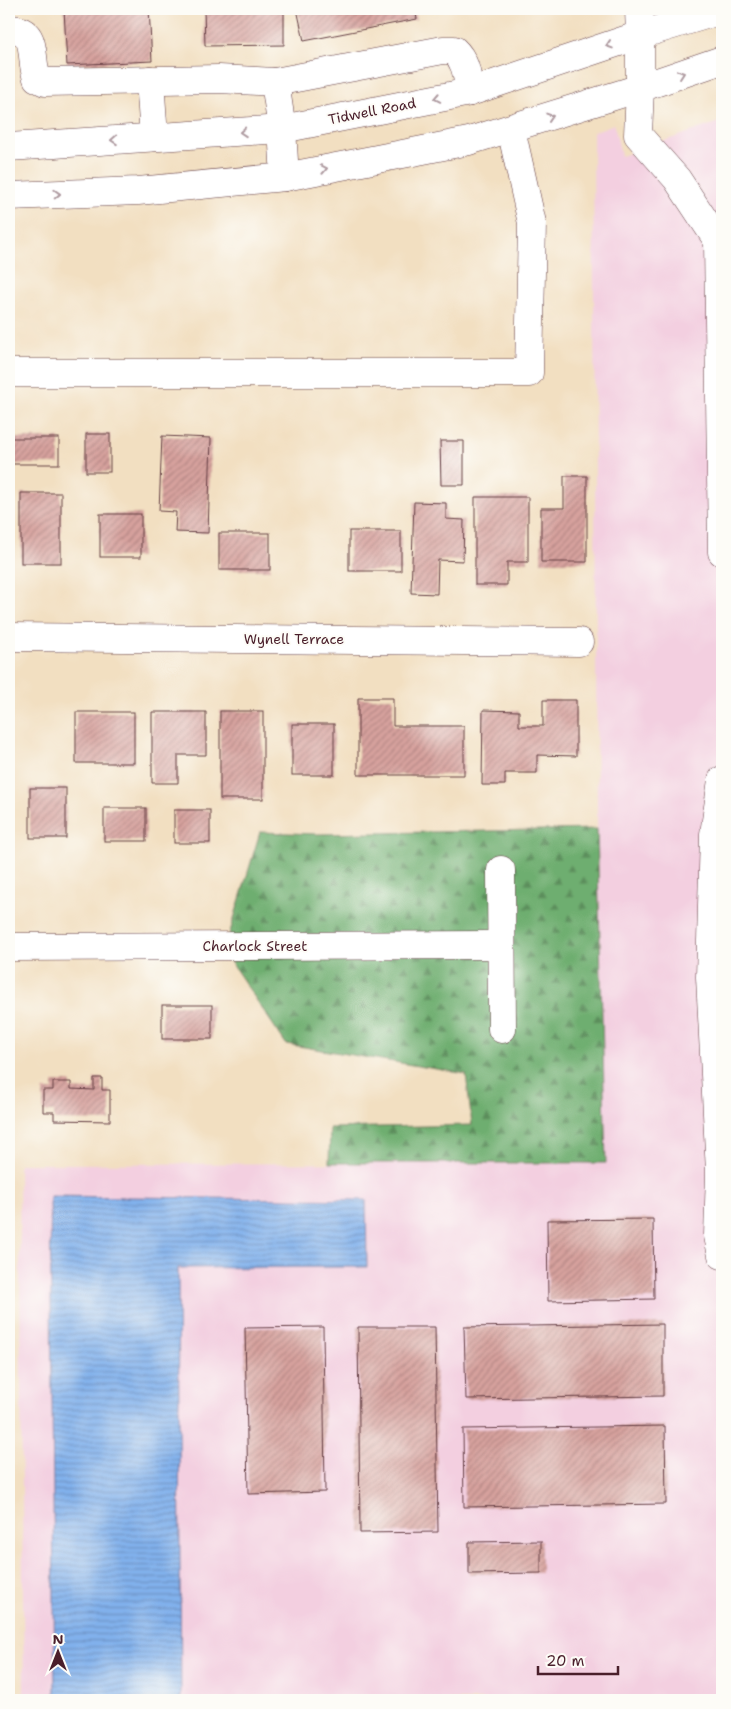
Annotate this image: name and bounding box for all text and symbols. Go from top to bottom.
one-way arrow [605,40,614,50]
one-way arrow [676,70,685,80]
one-way arrow [433,92,442,103]
street label: Tidwell Road [327,94,418,128]
one-way arrow [545,113,553,123]
one-way arrow [238,126,246,137]
one-way arrow [109,134,117,145]
one-way arrow [319,165,328,175]
one-way arrow [54,189,62,199]
street label: Wynell Terrace [244,630,344,648]
street label: Charlock Street [203,937,307,955]
north arrow [32,1626,82,1676]
text: N [52,1630,64,1648]
scale bar [538,1644,618,1676]
text: 20 m [546,1651,585,1671]

